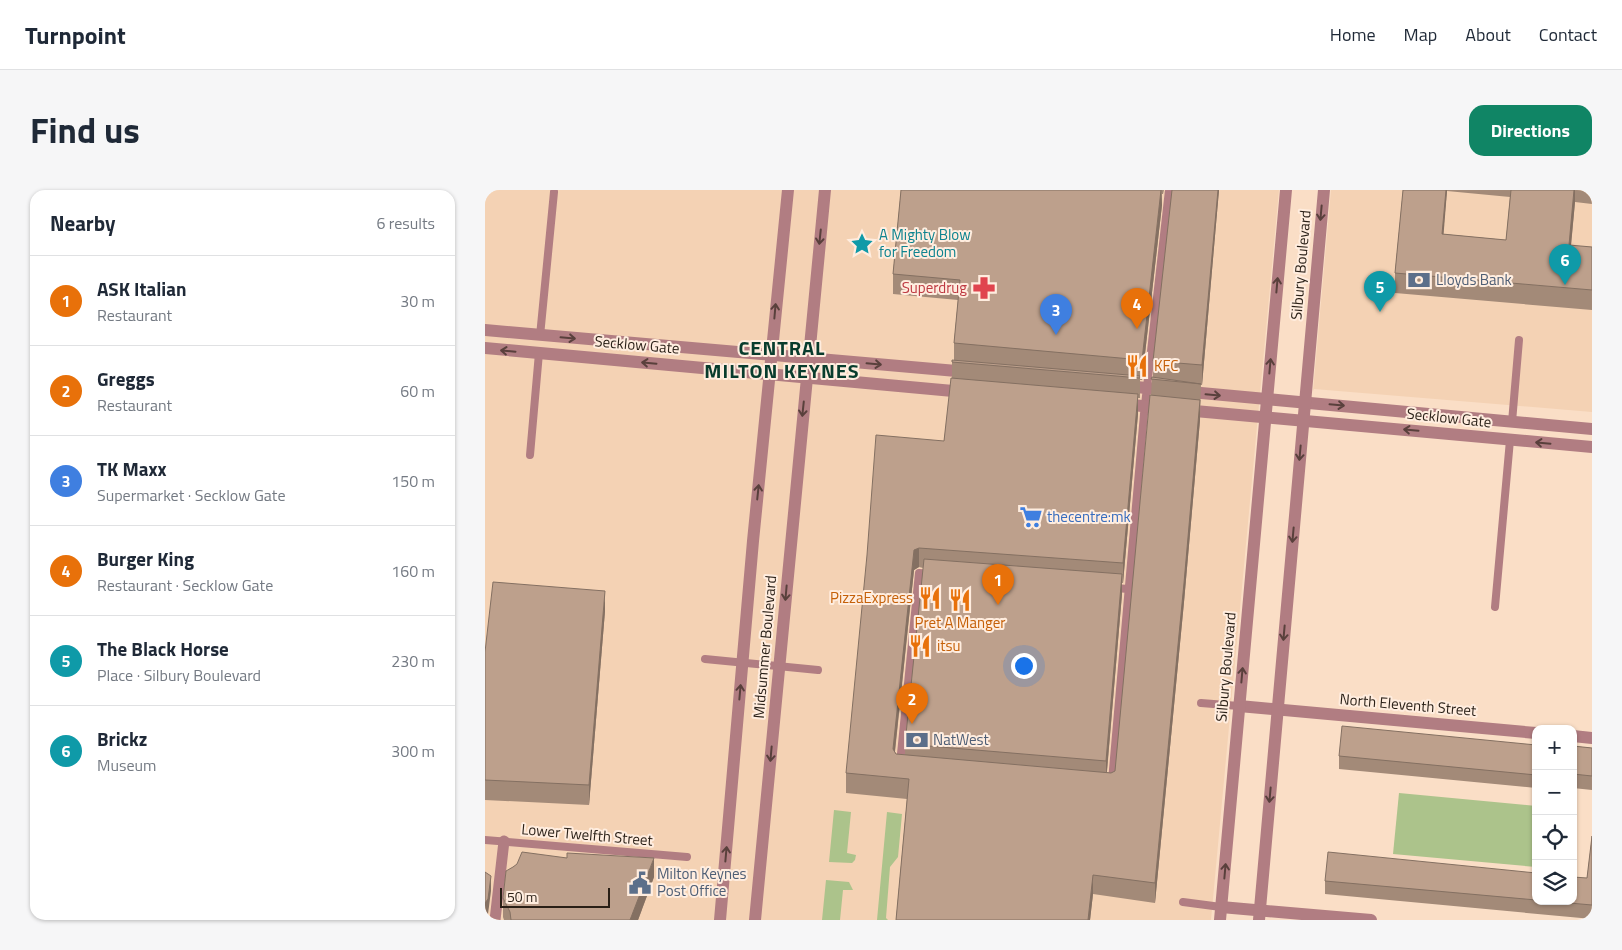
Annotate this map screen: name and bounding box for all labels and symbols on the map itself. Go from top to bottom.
one-way arrow [1317,205,1326,221]
street label: Silbury Boulevard [1284,209,1317,321]
place label: A Mighty Blow for Freedom [879,223,971,263]
one-way arrow [815,228,825,244]
place icon: A Mighty Blow for Freedom [849,231,875,257]
pin: 6 [1549,244,1581,285]
bank icon: Lloyds Bank [1406,267,1432,293]
place label: Lloyds Bank [1436,268,1512,291]
pin: 5 [1364,271,1396,312]
pharmacy icon: Superdrug [971,275,997,301]
place label: Superdrug [902,276,967,299]
one-way arrow [1272,277,1282,293]
pin: 4 [1121,288,1153,329]
pin: 3 [1040,294,1072,335]
one-way arrow [770,303,780,319]
street label: Secklow Gate [594,329,680,360]
district label: CENTRAL MILTON KEYNES [704,332,860,386]
one-way arrow [560,333,576,343]
one-way arrow [501,346,517,355]
restaurant icon: KFC [1124,353,1150,379]
place label: KFC [1154,354,1178,377]
one-way arrow [642,358,658,367]
one-way arrow [866,359,882,369]
one-way arrow [1265,359,1275,375]
one-way arrow [1205,390,1221,400]
one-way arrow [1329,400,1345,410]
one-way arrow [798,401,808,417]
street label: Secklow Gate [1406,402,1493,433]
one-way arrow [1404,425,1420,435]
one-way arrow [1536,438,1552,448]
one-way arrow [1295,445,1305,461]
one-way arrow [753,485,763,501]
supermarket icon: thecentre:mk [1018,504,1044,530]
place label: thecentre:mk [1047,505,1131,528]
one-way arrow [1288,527,1298,543]
pin: 1 [982,564,1014,605]
street label: Midsummer Boulevard [747,574,782,719]
one-way arrow [781,584,791,600]
restaurant icon: PizzaExpress [917,585,943,611]
place label: PizzaExpress [830,586,913,609]
restaurant icon: Pret A Manger [947,587,973,613]
place label: Pret A Manger [915,611,1005,634]
street label: Silbury Boulevard [1209,611,1242,723]
one-way arrow [1280,625,1289,641]
restaurant icon: itsu [907,633,933,659]
place label: itsu [937,634,961,657]
your location [1011,653,1037,679]
one-way arrow [1237,667,1247,683]
pin: 2 [896,683,928,724]
one-way arrow [735,684,745,700]
street label: North Eleventh Street [1339,687,1478,722]
bank icon: NatWest [904,727,930,753]
place label: NatWest [933,728,989,751]
one-way arrow [767,746,776,762]
one-way arrow [1265,787,1275,803]
street label: Lower Twelfth Street [520,817,654,852]
one-way arrow [721,846,730,862]
place label: Milton Keynes Post Office [657,862,747,902]
one-way arrow [1220,864,1229,880]
public building icon: Milton Keynes Post Office [627,870,653,896]
scale bar [500,885,610,908]

